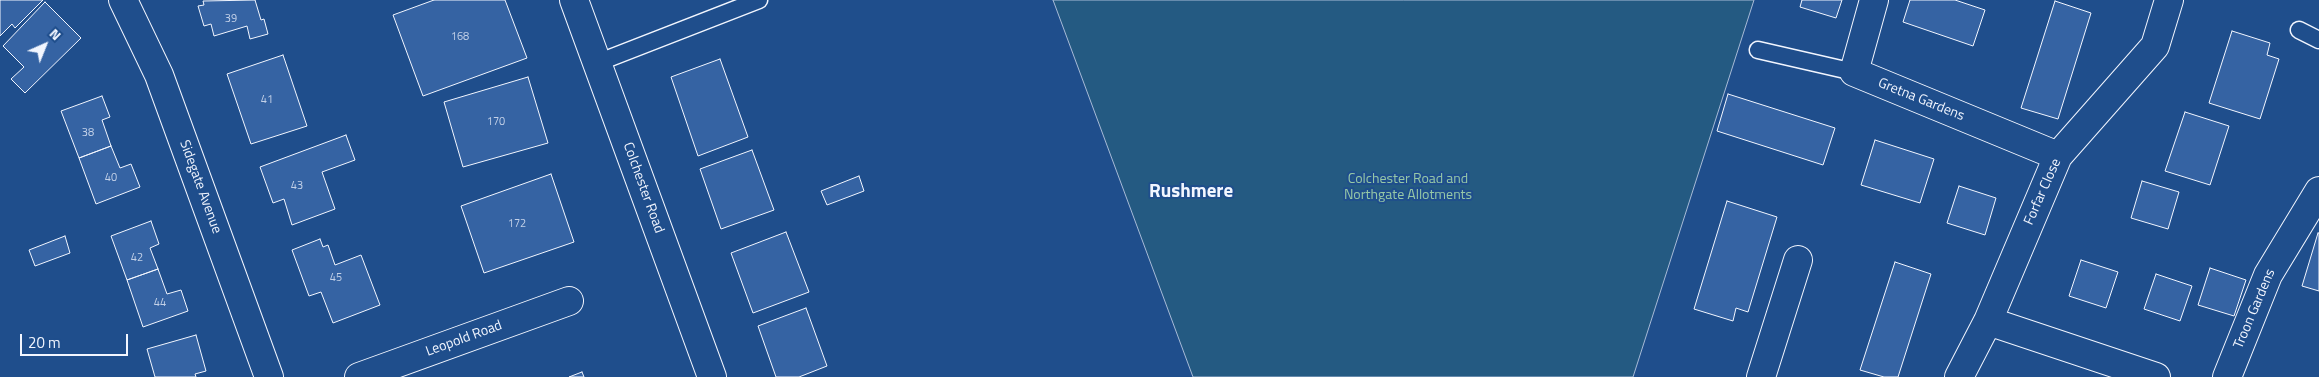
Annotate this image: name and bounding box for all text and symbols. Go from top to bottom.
house number: 39 [225,12,237,26]
north arrow [20,20,70,70]
text: N [45,23,67,45]
house number: 168 [451,30,469,44]
street label: Gretna Gardens [1875,75,1967,125]
house number: 41 [261,93,273,107]
house number: 170 [487,115,505,129]
house number: 38 [82,126,94,140]
street label: Sidegate Avenue [175,138,225,236]
street label: Colchester Road [619,140,667,236]
street label: Forfar Close [2021,156,2065,228]
house number: 40 [105,171,117,185]
park label: Colchester Road and Northgate Allotments [1344,172,1472,204]
house number: 43 [291,179,303,193]
district label: Rushmere [1149,181,1233,203]
house number: 172 [508,217,526,231]
house number: 42 [131,251,143,265]
street label: Troon Gardens [2231,267,2279,351]
house number: 45 [330,271,342,285]
house number: 44 [154,296,166,310]
street label: Leopold Road [424,317,504,361]
scale bar [22,324,130,356]
text: 20 m [28,331,61,354]

